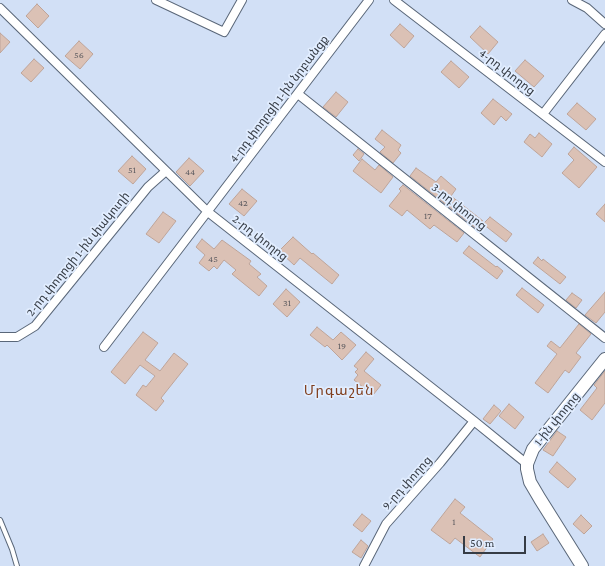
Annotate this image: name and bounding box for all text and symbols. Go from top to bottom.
street label: 4-րդ փողոցի 1-ին նրբանցք [226,33,332,165]
street label: 4-րդ փողոց [476,46,538,98]
house number: 56 [74,49,84,61]
house number: 51 [128,164,136,176]
house number: 44 [185,166,195,178]
street label: 3-րդ փողոց [429,180,489,234]
street label: 2-րդ փողոցի 1-ին փակուղի [23,189,133,319]
house number: 42 [238,197,248,209]
house number: 17 [424,210,432,222]
street label: 2-րդ փողոց [229,212,291,264]
house number: 45 [208,253,218,265]
house number: 31 [283,297,291,309]
house number: 19 [338,340,346,352]
district label: Մրգաշեն [304,383,374,399]
street label: 1-ին փողոց [531,389,583,449]
street label: 9-րդ փողոց [379,453,435,513]
house number: 1 [452,516,456,528]
scale bar [465,528,528,554]
text: 50 m [470,536,494,550]

